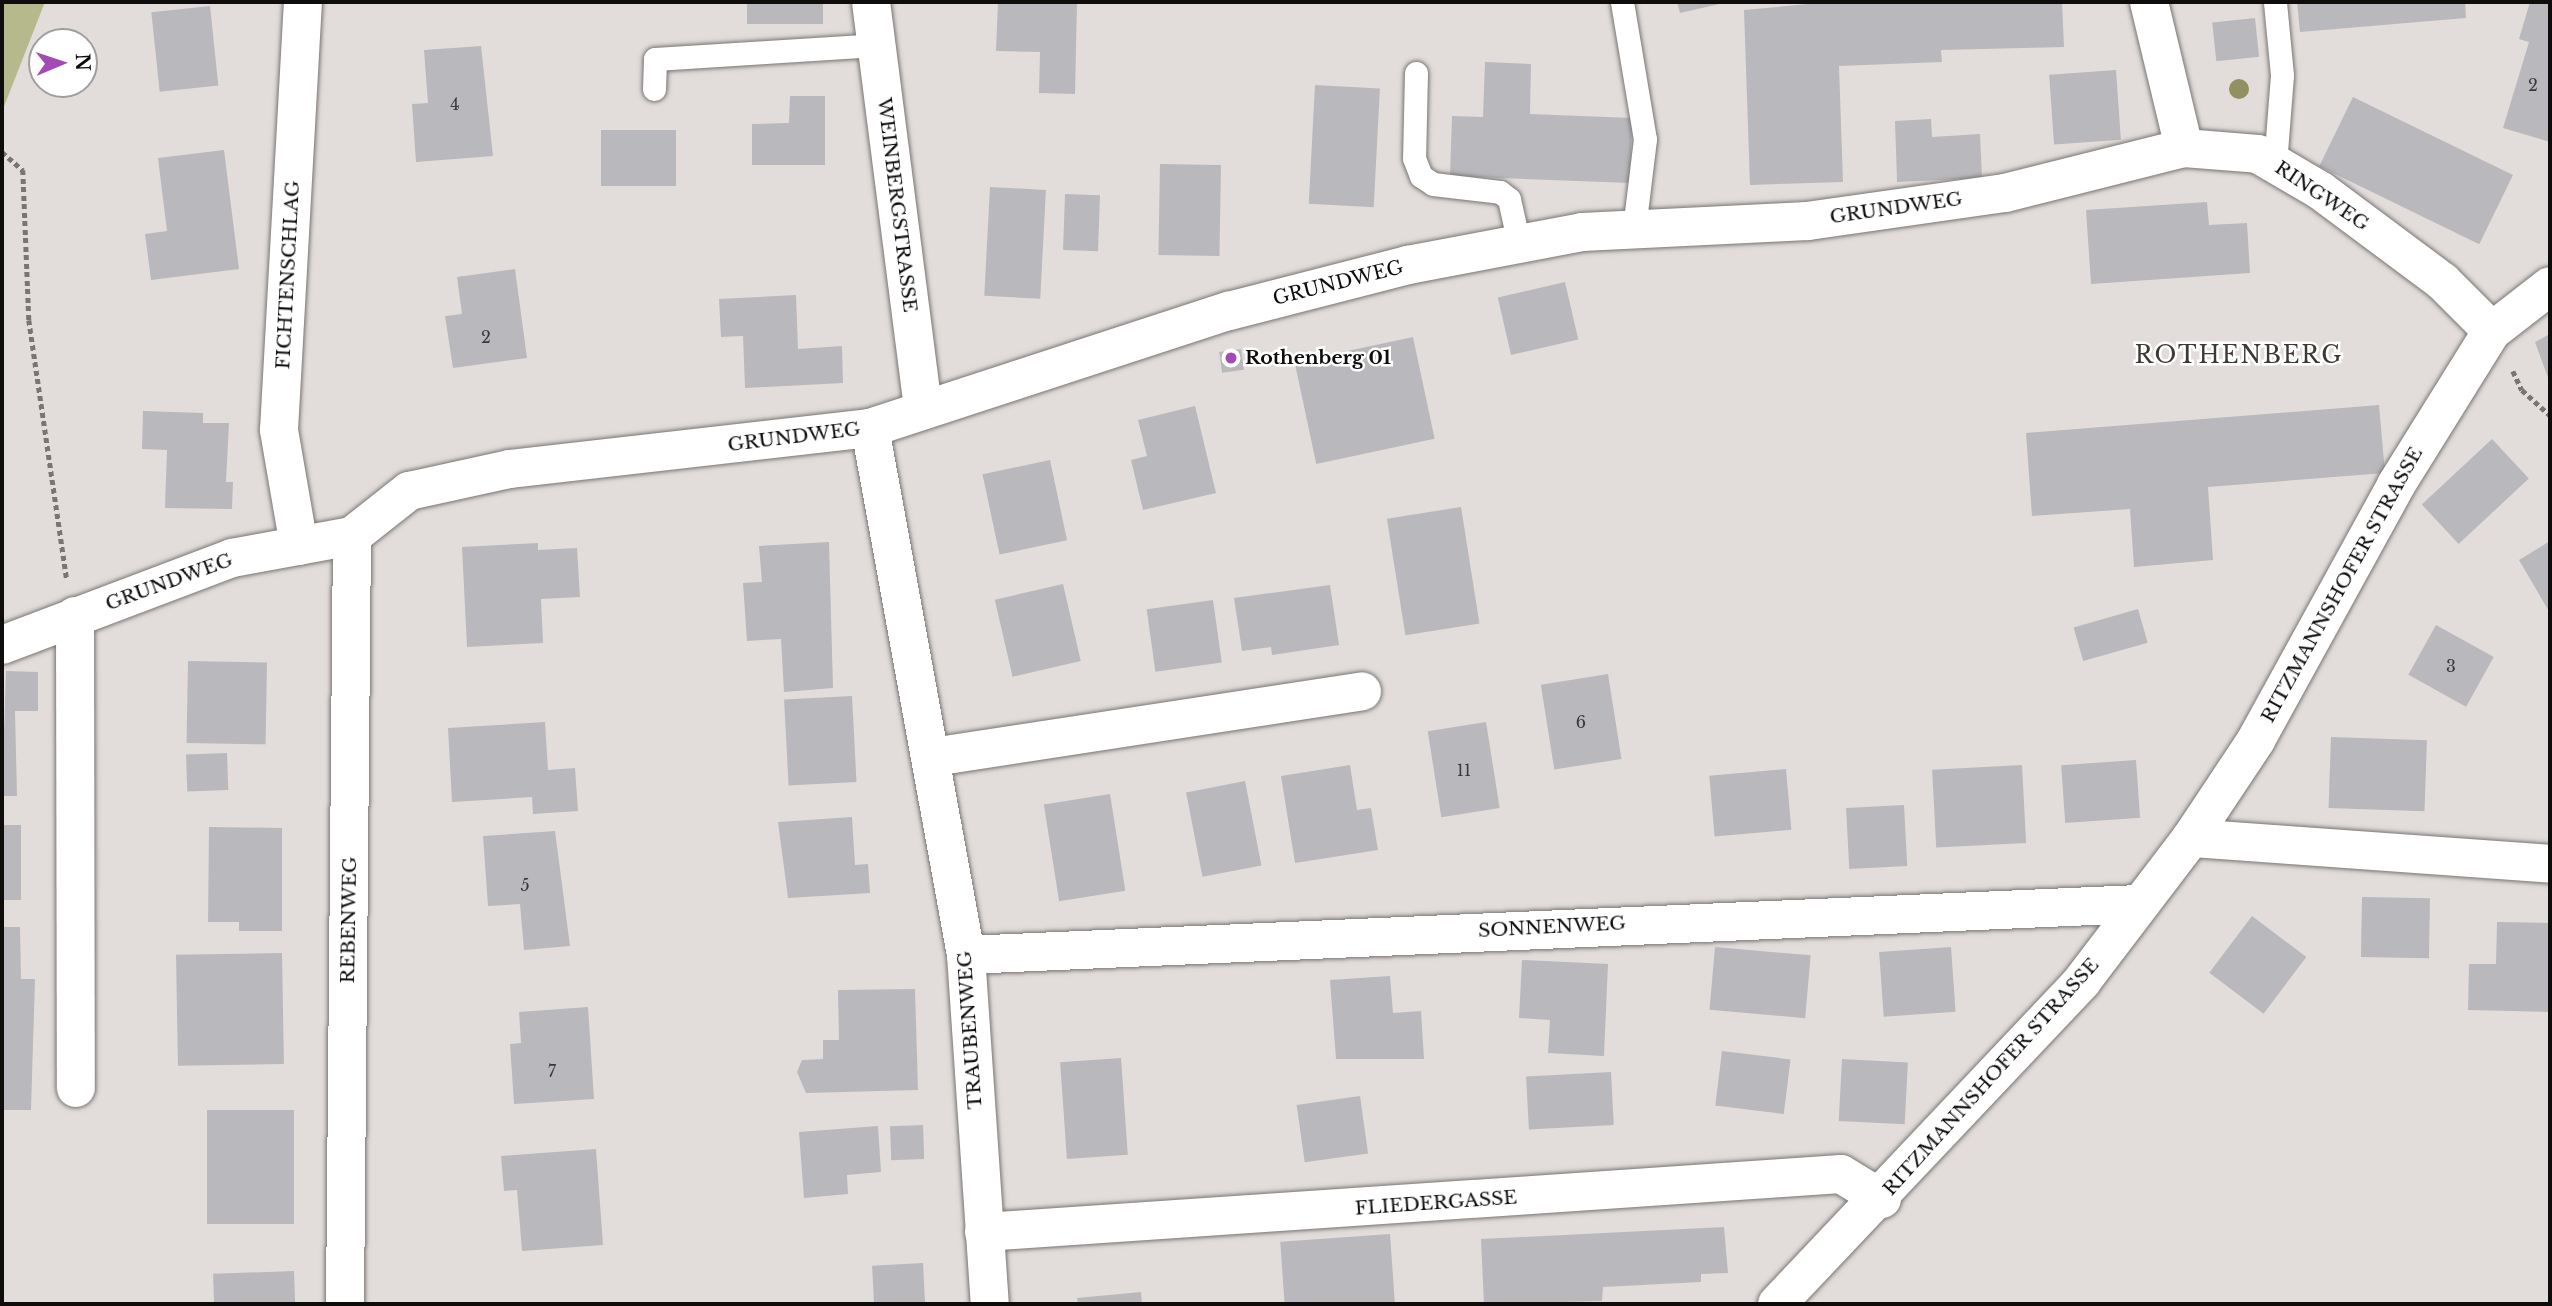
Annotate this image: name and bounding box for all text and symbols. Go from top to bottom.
north arrow [28,28,98,98]
text: N [71,53,94,72]
house number: 2 [2528,75,2538,95]
house number: 4 [450,94,460,114]
street label: WEINBERGSTRASSE [873,96,921,314]
street label: RINGWEG [2271,156,2373,236]
street label: FICHTENSCHLAG [272,180,304,370]
street label: GRUNDWEG [1828,187,1964,229]
street label: GRUNDWEG [1270,256,1406,310]
house number: 2 [481,327,491,347]
district label: ROTHENBERG [2136,341,2342,369]
place label: Rothenberg 01 [1245,347,1391,369]
marker: Rothenberg 01 [1223,350,1239,366]
street label: GRUNDWEG [726,418,862,456]
street label: RITZMANNSHOFER STRASSE [2256,443,2428,727]
street label: GRUNDWEG [102,548,236,616]
house number: 3 [2446,656,2456,676]
house number: 6 [1576,712,1586,732]
house number: 11 [1457,760,1471,780]
street label: REBENWEG [336,856,362,984]
house number: 5 [520,875,530,895]
street label: SONNENWEG [1478,912,1626,942]
street label: TRAUBENWEG [953,950,987,1110]
street label: RITZMANNSHOFER STRASSE [1878,953,2104,1201]
house number: 7 [548,1061,556,1081]
street label: FLIEDERGASSE [1354,1186,1518,1220]

